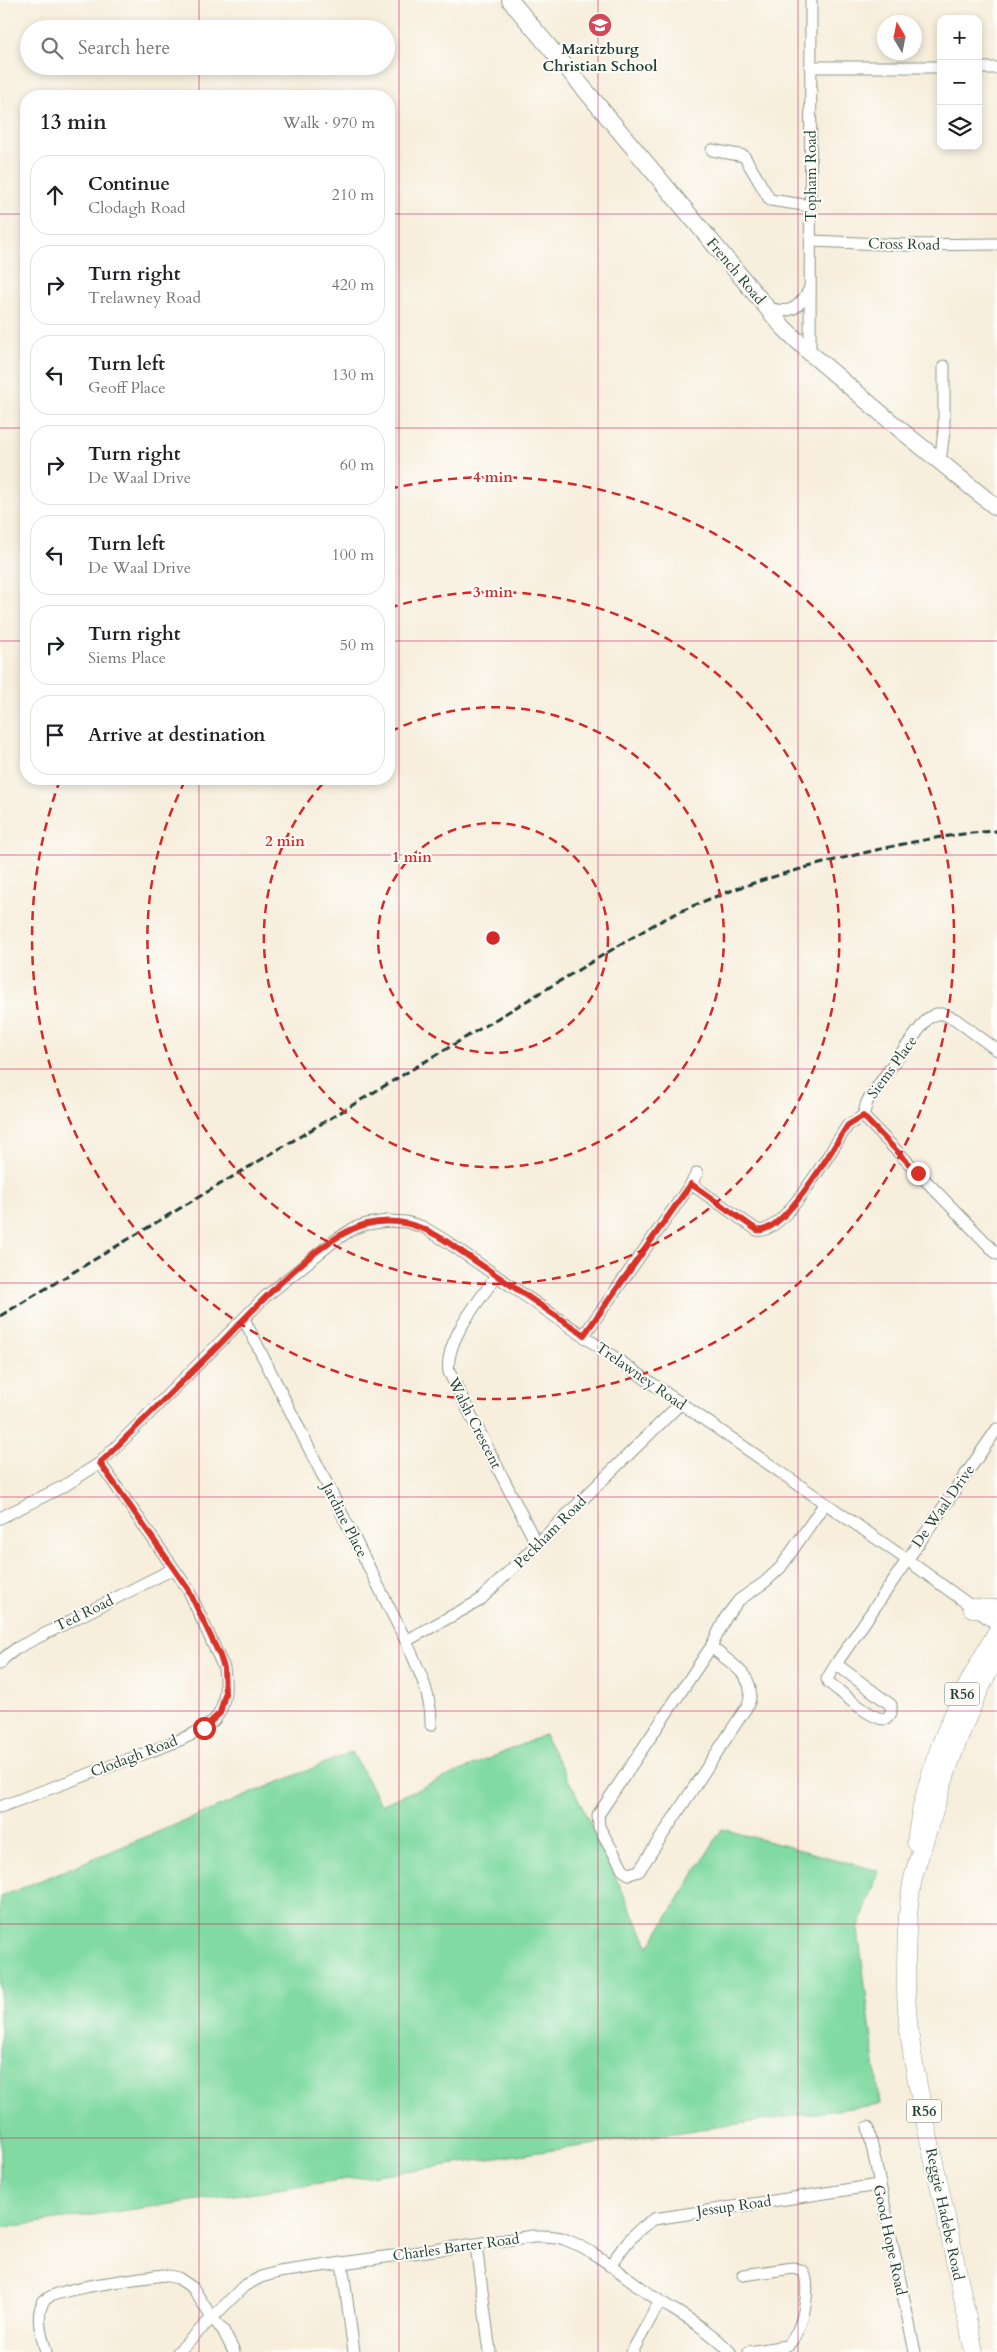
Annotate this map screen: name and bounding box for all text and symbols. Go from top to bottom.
school or university icon: Maritzburg Christian School [587,12,613,38]
north arrow [877,15,922,60]
map controls [937,15,982,150]
button: + [937,15,982,60]
search box [20,20,395,75]
icon: search [38,34,66,62]
text: Search here [78,35,170,61]
place label: Maritzburg Christian School [543,39,658,76]
button: − [937,60,982,105]
button: layers [937,105,982,150]
text: 13 min [40,108,107,137]
text: Walk · 970 m [283,112,375,134]
street label: Topham Road [801,130,821,222]
text: Continue [88,171,170,197]
icon: ahead [41,181,69,209]
text: 210 m [332,184,374,206]
text: Clodagh Road [88,197,186,219]
street label: French Road [702,233,770,309]
street label: Cross Road [868,233,940,255]
text: Turn right [88,261,180,287]
icon: right [41,271,69,299]
text: 420 m [332,274,374,296]
text: Trelawney Road [88,287,201,309]
text: Turn left [88,351,165,377]
icon: left [41,361,69,389]
text: 130 m [332,364,374,386]
text: Geoff Place [88,377,166,399]
text: Turn right [88,441,180,467]
icon: right [41,451,69,479]
text: 60 m [340,454,374,476]
text: De Waal Drive [88,467,191,489]
text: 4 min [473,467,513,487]
text: Turn left [88,531,165,557]
icon: left [41,541,69,569]
text: 100 m [332,544,374,566]
text: De Waal Drive [88,557,191,579]
text: 3 min [473,582,513,602]
text: Turn right [88,621,180,647]
icon: right [41,631,69,659]
text: 50 m [340,634,374,656]
text: Siems Place [88,647,166,669]
icon: arrive [41,721,69,749]
text: Arrive at destination [88,722,265,748]
text: 2 min [265,831,305,851]
text: 1 min [392,847,432,867]
centre of rings [484,929,502,947]
street label: Siems Place [862,1031,922,1102]
route end [907,1162,930,1185]
street label: Trelawney Road [592,1337,690,1415]
street label: Walsh Crescent [443,1373,507,1472]
street label: De Waal Drive [907,1461,979,1551]
street label: Jardine Place [317,1477,372,1561]
street label: Peckham Road [509,1491,591,1573]
street label: Ted Road [51,1590,117,1636]
road number: R56 [944,1682,980,1706]
route start [193,1717,216,1740]
street label: Clodagh Road [88,1730,180,1782]
road number: R56 [906,2100,942,2122]
street label: Reggie Hadebe Road [921,2146,969,2282]
street label: Good Hope Road [869,2183,911,2297]
street label: Jessup Road [693,2191,773,2221]
street label: Charles Barter Road [391,2228,521,2266]

